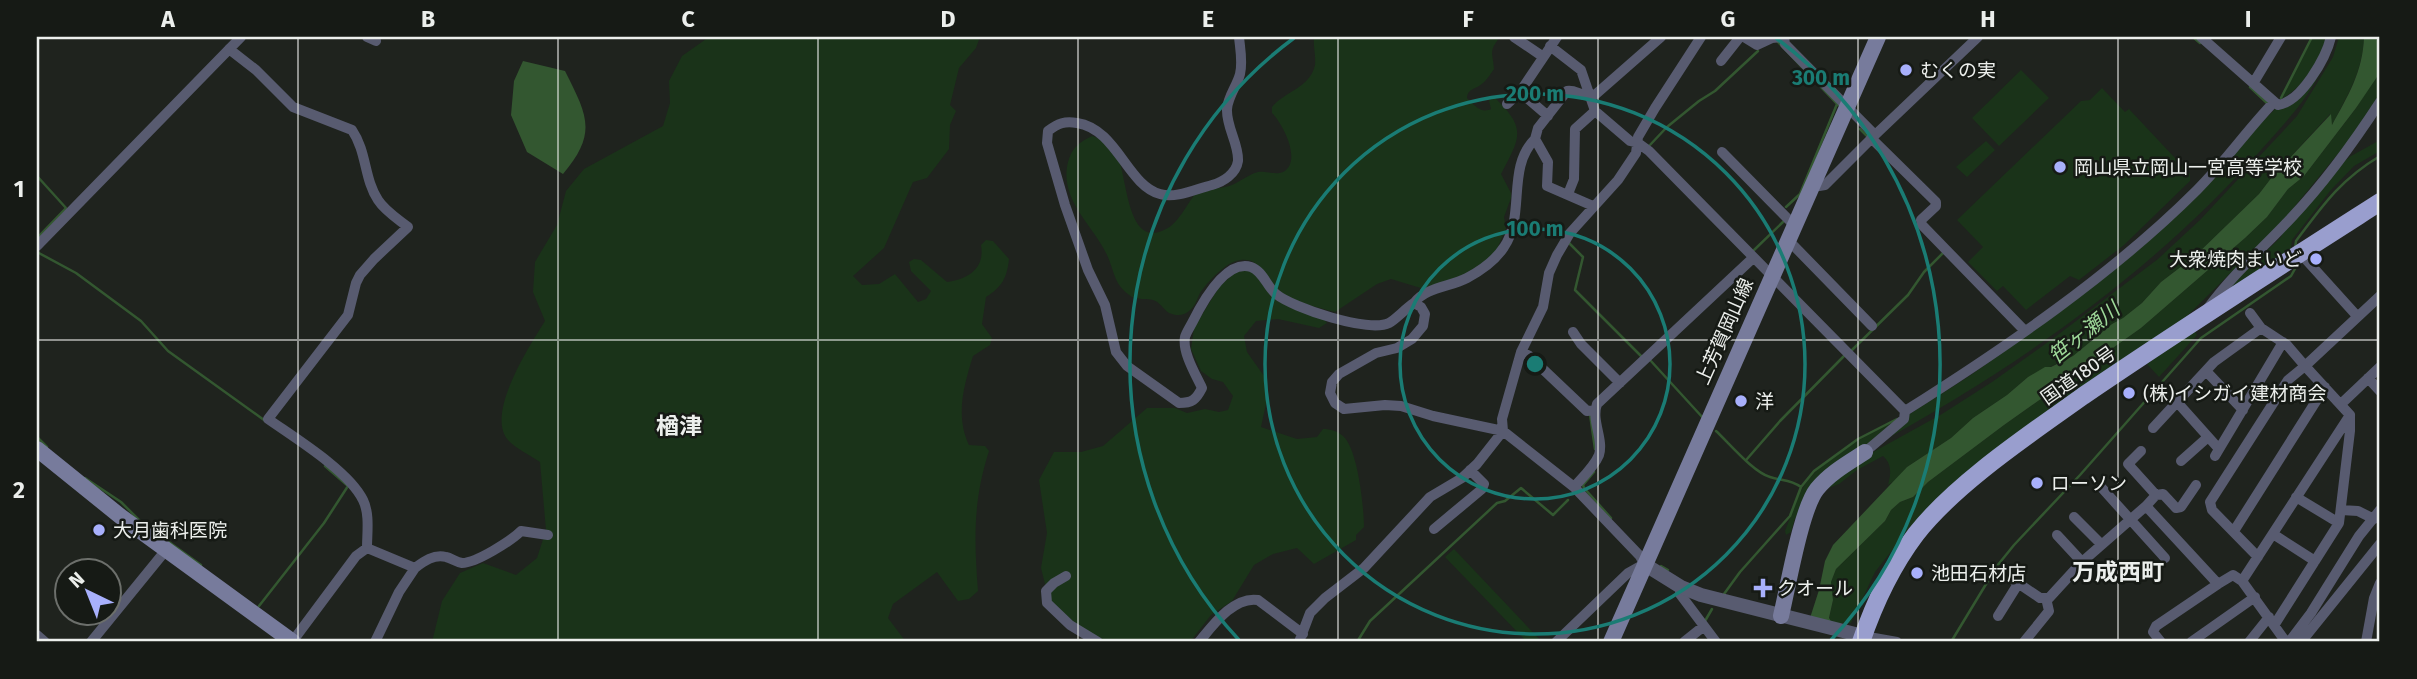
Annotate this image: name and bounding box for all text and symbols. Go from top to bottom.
text: A [160,5,175,33]
text: B [421,5,435,33]
text: C [681,5,695,33]
text: D [941,5,956,33]
text: E [1202,5,1214,33]
text: F [1462,5,1474,33]
text: G [1721,5,1735,33]
text: H [1980,5,1996,33]
text: I [2245,5,2251,33]
place label: むくの実 [1920,59,1996,82]
marker: むくの実 [1898,62,1914,78]
text: 300 m [1791,65,1850,91]
text: 200 m [1506,81,1564,107]
place label: 岡山県立岡山一宮高等学校 [2074,156,2302,179]
marker: 岡山県立岡山一宮高等学校 [2052,159,2068,175]
text: 1 [14,175,24,203]
text: 100 m [1506,216,1564,242]
place label: 大衆焼肉まいど [2169,248,2302,271]
marker: 大衆焼肉まいど [2308,251,2324,267]
street label: 上芳賀岡山線 [1691,274,1758,388]
water label: 笹ヶ瀬川 [2043,295,2126,370]
street label: 国道180号 [2036,341,2120,410]
centre of rings [1523,352,1547,376]
place label: (株)イシガイ建材商会 [2143,382,2326,405]
marker: (株)イシガイ建材商会 [2121,385,2137,401]
place label: 洋 [1755,390,1774,413]
marker: 洋 [1733,393,1749,409]
district label: 楢津 [656,412,702,440]
place label: ローソン [2051,472,2127,495]
marker: ローソン [2029,475,2045,491]
text: 2 [13,476,25,504]
place label: 大月歯科医院 [113,519,227,542]
marker: 大月歯科医院 [91,522,107,538]
north arrow [52,556,122,626]
district label: 万成西町 [2072,558,2164,586]
place label: 池田石材店 [1931,562,2026,585]
marker: 池田石材店 [1909,565,1925,581]
text: N [64,567,89,593]
place label: クオール [1777,577,1853,600]
marker: クオール [1755,580,1771,596]

